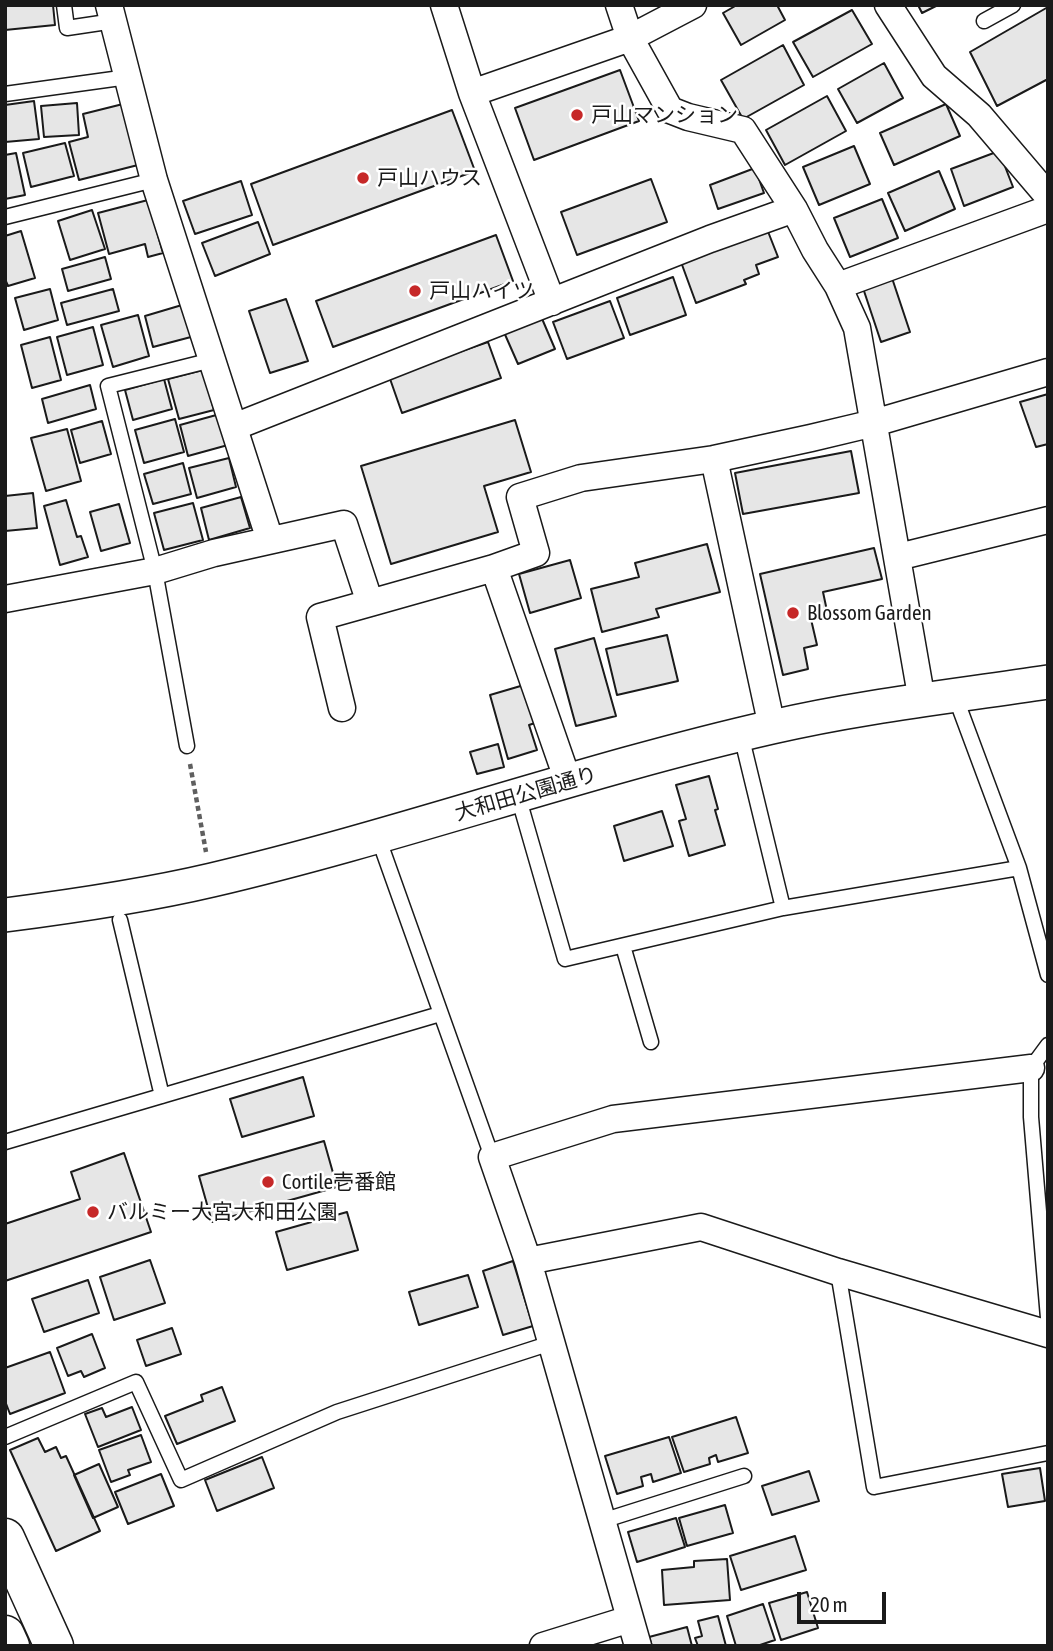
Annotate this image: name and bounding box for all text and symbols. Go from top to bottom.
place label: 戸山マンション [591,102,738,128]
marker: 戸山マンション [569,107,585,123]
place label: 戸山ハウス [377,165,482,191]
marker: 戸山ハウス [355,170,371,186]
place label: 戸山ハイツ [429,278,534,304]
marker: 戸山ハイツ [407,283,423,299]
place label: Blossom Garden [807,600,932,626]
marker: Blossom Garden [785,605,801,621]
street label: 大和田公園通り [452,762,600,826]
place label: Cortile壱番館 [282,1169,396,1195]
marker: Cortile壱番館 [260,1174,276,1190]
place label: バルミー大宮大和田公園 [107,1199,338,1225]
marker: バルミー大宮大和田公園 [85,1204,101,1220]
scale bar [801,1578,890,1622]
text: 20 m [810,1592,848,1616]

